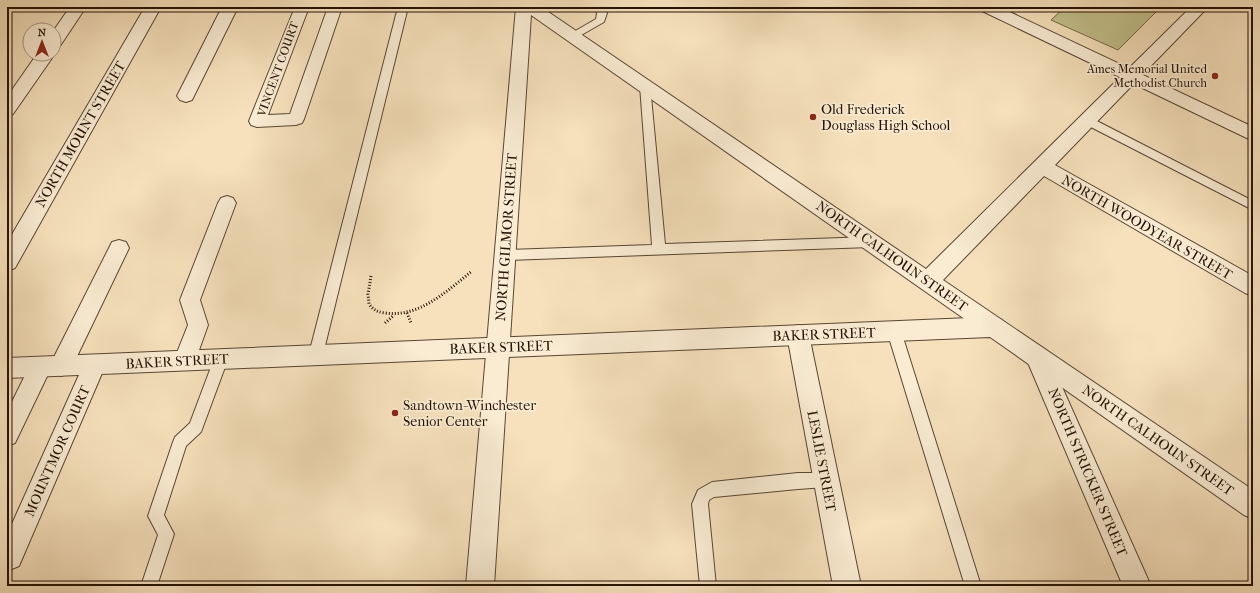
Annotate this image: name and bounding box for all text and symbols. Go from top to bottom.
street label: VINCENT COURT [254,19,302,119]
north arrow [22,22,62,62]
text: N [38,26,47,39]
street label: NORTH MOUNT STREET [32,58,129,210]
place label: Ames Memorial United Methodist Church [1086,62,1207,90]
marker: Ames Memorial United Methodist Church [1210,71,1220,81]
place label: Old Frederick Douglass High School [821,101,950,134]
marker: Old Frederick Douglass High School [808,112,818,122]
street label: NORTH GILMOR STREET [492,152,521,322]
street label: NORTH WOODYEAR STREET [1058,172,1236,284]
street label: NORTH CALHOUN STREET [813,197,971,316]
street label: BAKER STREET [772,324,877,345]
street label: BAKER STREET [449,337,554,358]
street label: BAKER STREET [125,350,230,373]
street label: NORTH CALHOUN STREET [1079,381,1237,500]
street label: MOUNTMOR COURT [21,383,94,519]
street label: NORTH STRICKER STREET [1044,385,1131,560]
place label: Sandtown-Winchester Senior Center [403,397,536,430]
marker: Sandtown-Winchester Senior Center [390,408,400,418]
street label: LESLIE STREET [803,409,840,514]

